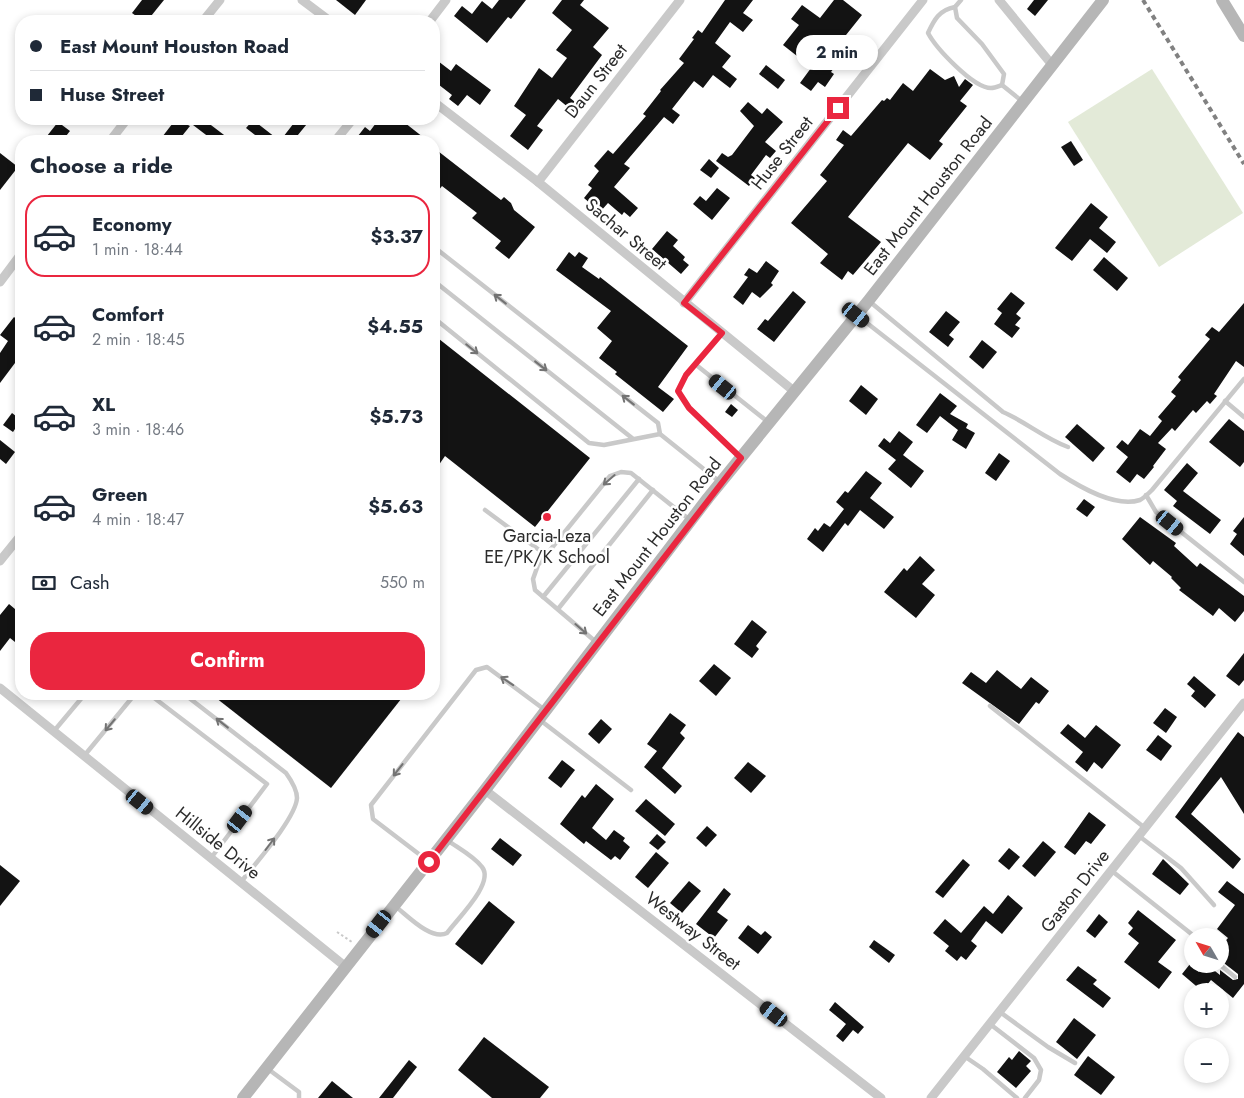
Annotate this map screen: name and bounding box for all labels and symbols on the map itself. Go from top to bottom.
callout: 2 min [797,36,879,70]
street label: Daun Street [559,38,634,124]
route end [827,97,849,119]
street label: Huse Street [745,110,819,195]
street label: East Mount Houston Road [857,111,999,281]
street label: Sachar Street [579,192,673,276]
one-way arrow [493,294,507,304]
car [839,300,872,330]
one-way arrow [465,343,478,354]
one-way arrow [534,360,547,371]
car [706,372,739,402]
one-way arrow [622,394,635,405]
street label: East Mount Houston Road [586,452,728,622]
one-way arrow [603,474,616,485]
car [1153,508,1186,538]
marker: Garcia-Leza EE/PK/K School [541,511,553,523]
place label: Garcia-Leza EE/PK/K School [484,523,610,570]
one-way arrow [574,623,587,635]
one-way arrow [500,676,514,686]
one-way arrow [104,718,115,731]
one-way arrow [215,718,229,728]
one-way arrow [393,763,404,776]
car [123,787,156,817]
street label: Hillside Drive [170,801,266,885]
car [224,803,255,835]
one-way arrow [265,837,275,851]
street label: Gaston Drive [1034,844,1116,938]
route start [418,851,440,873]
street label: Westway Street [640,886,747,977]
car [363,908,394,940]
north arrow [1184,928,1229,972]
car [757,999,790,1029]

